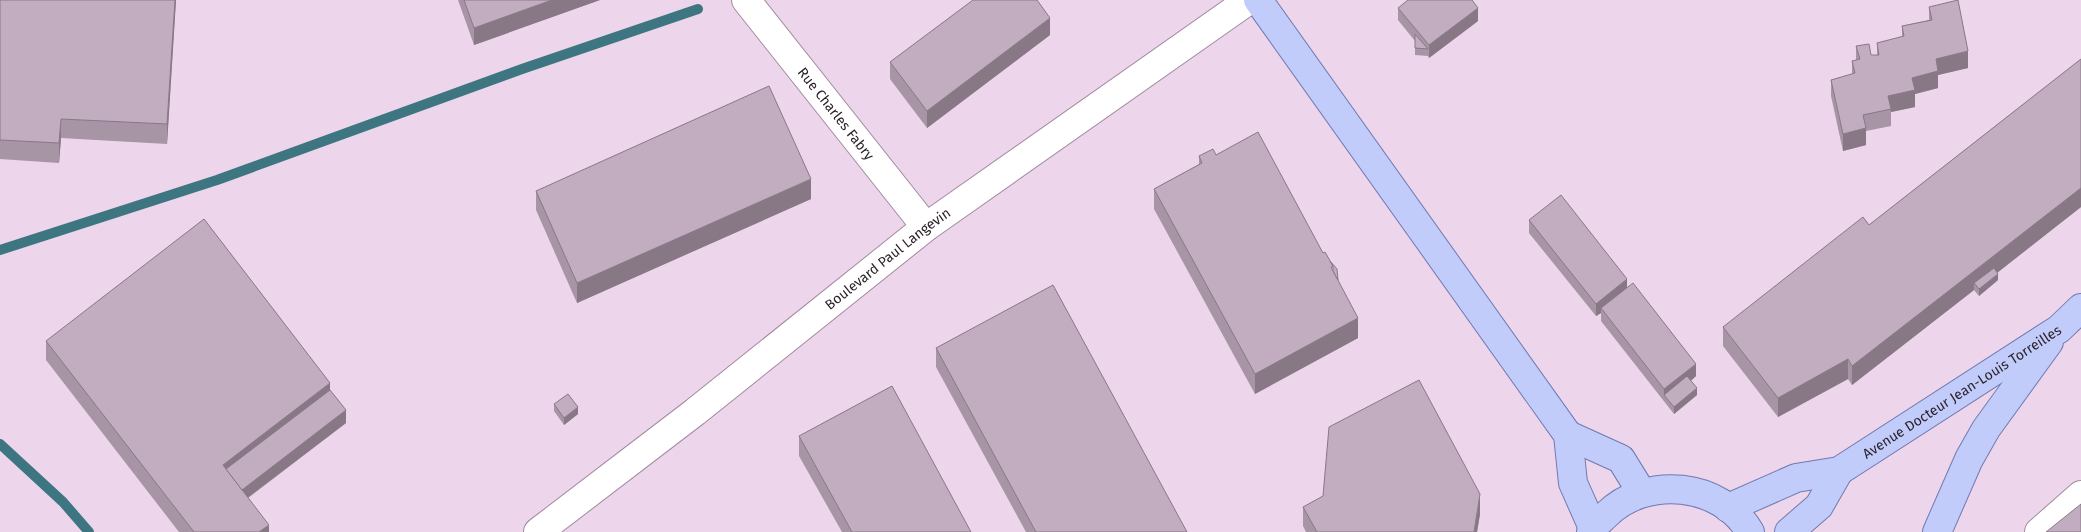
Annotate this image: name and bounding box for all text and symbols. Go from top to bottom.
street label: Rue Charles Fabry [794,64,878,163]
street label: Boulevard Paul Langevin [821,204,954,313]
street label: Avenue Docteur Jean-Louis Torreilles [1859,321,2065,462]

